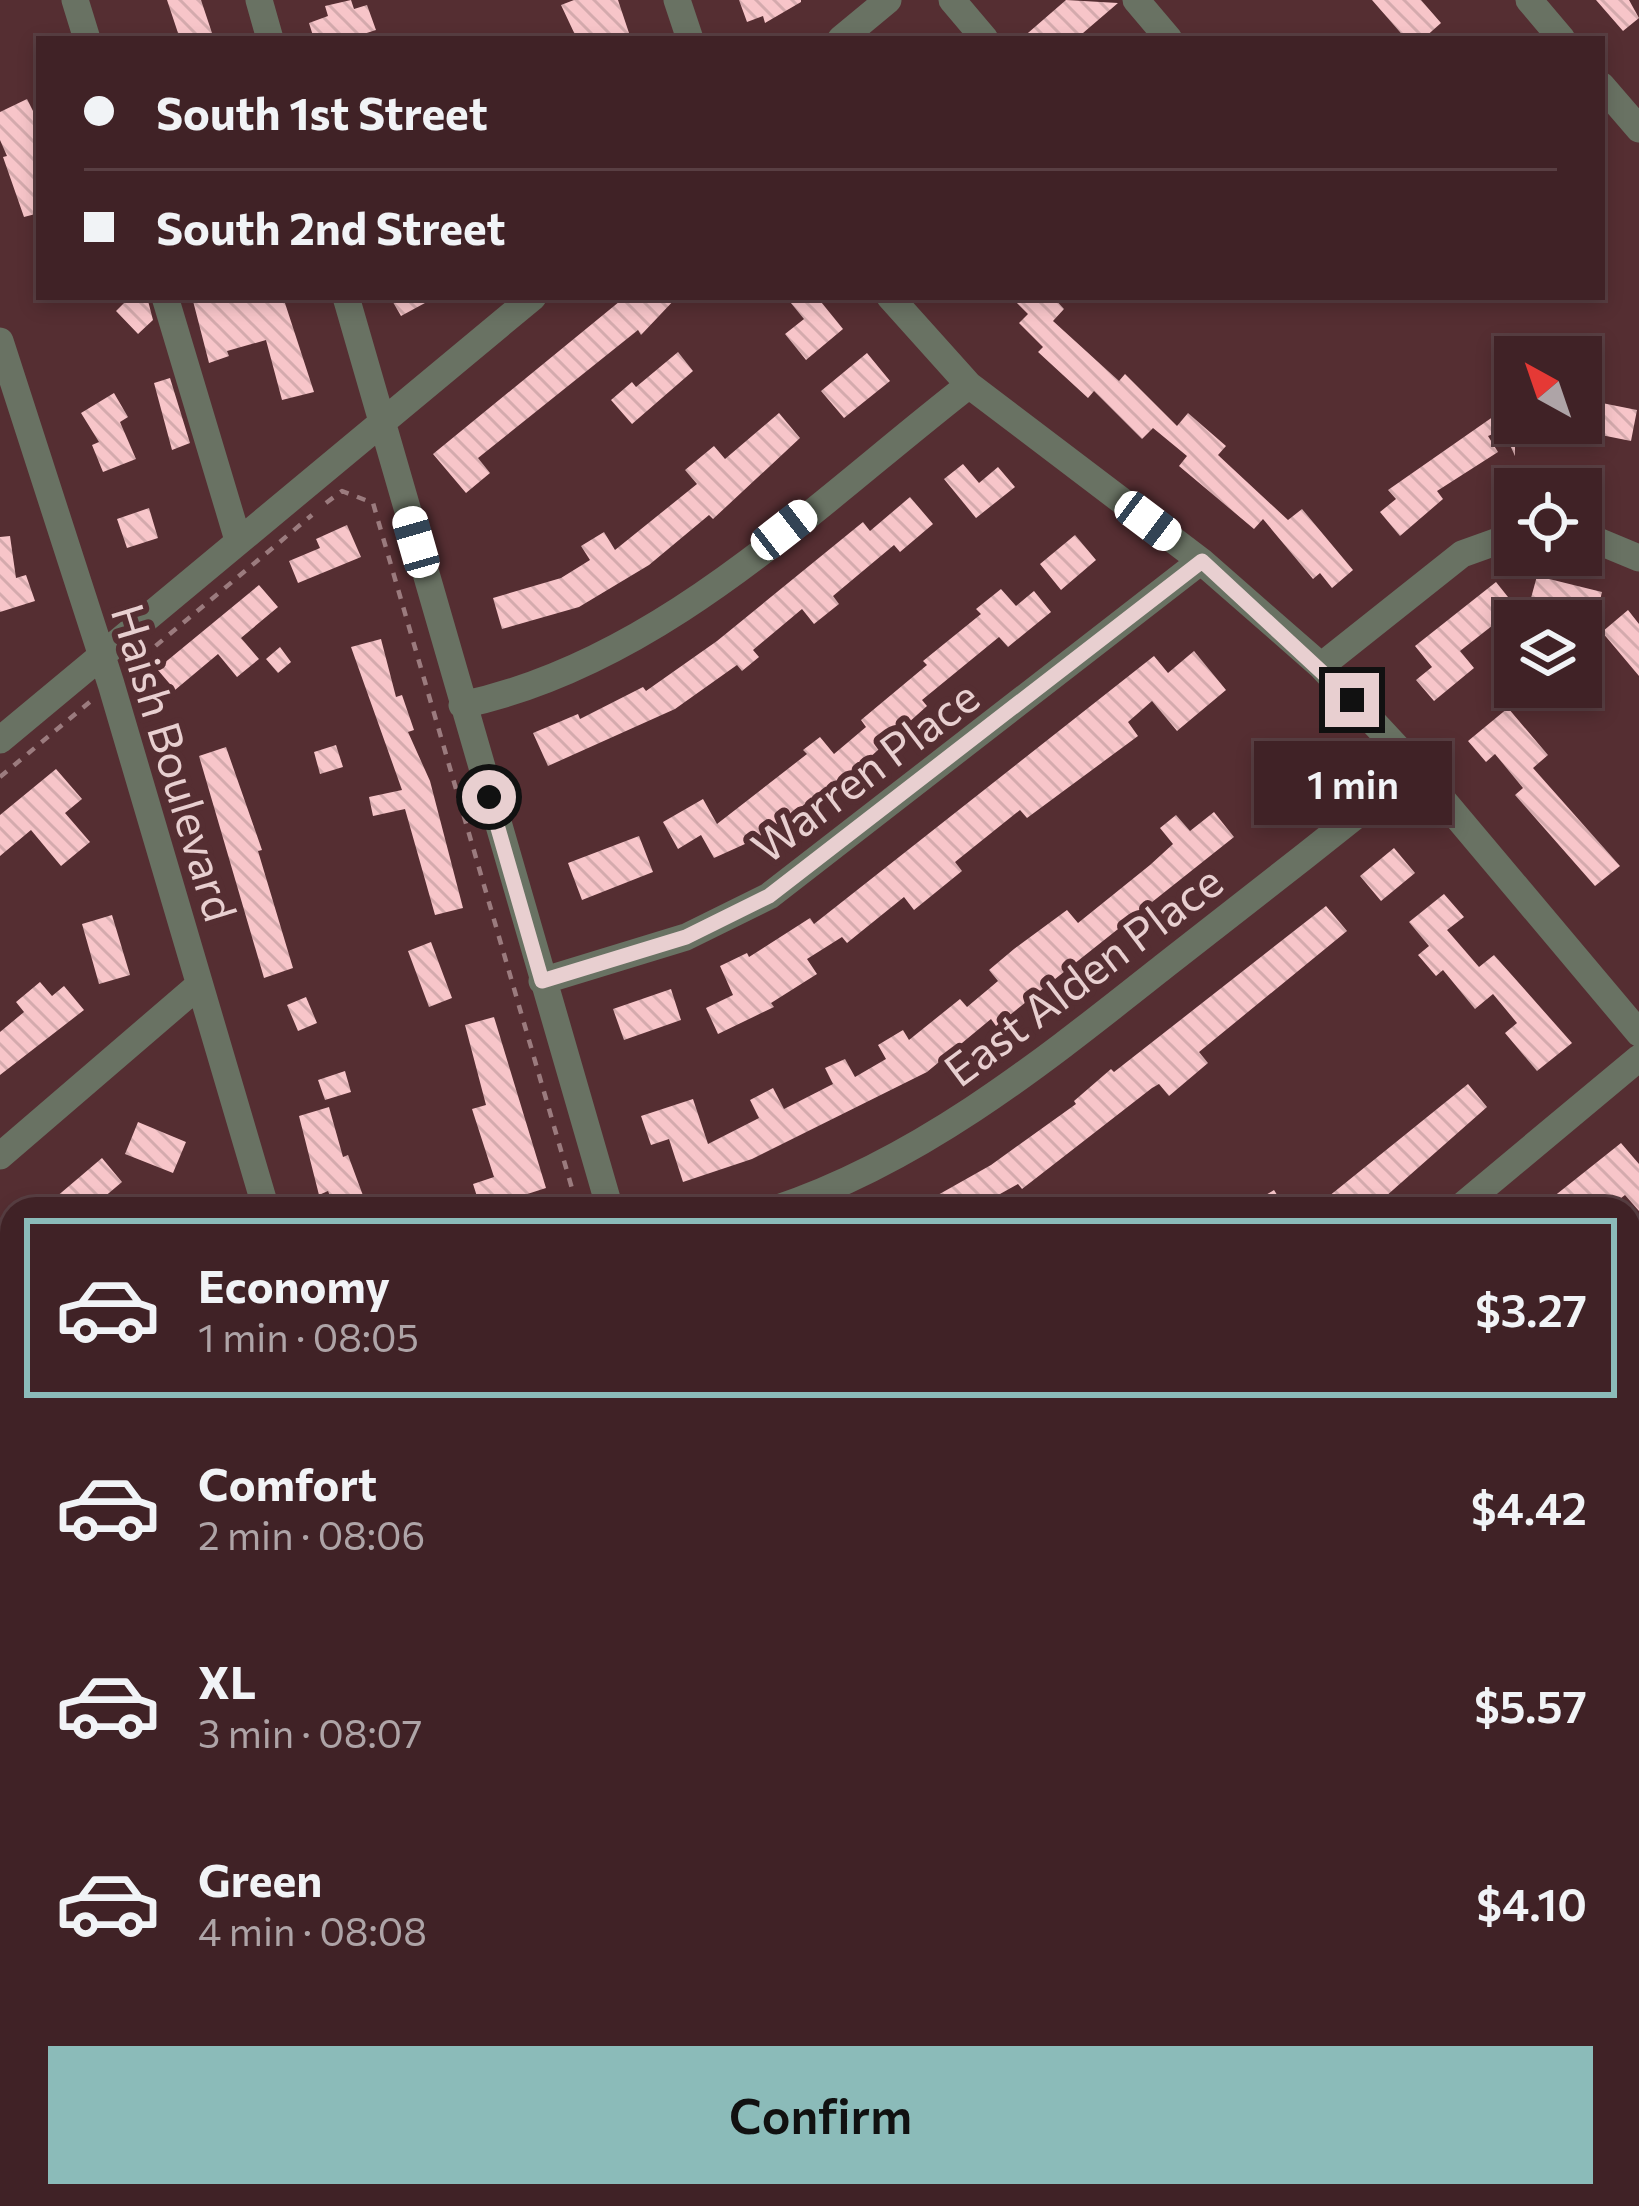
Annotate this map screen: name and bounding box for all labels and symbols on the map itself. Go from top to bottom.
north arrow [1494,336,1602,444]
car [1108,485,1188,557]
car [745,494,823,566]
car [389,502,443,582]
street label: Haish Boulevard [102,597,250,927]
street label: Warren Place [740,667,988,873]
route end [1325,673,1379,727]
callout: 1 min [1253,742,1451,826]
route start [462,770,516,824]
street label: East Alden Place [932,852,1232,1096]

